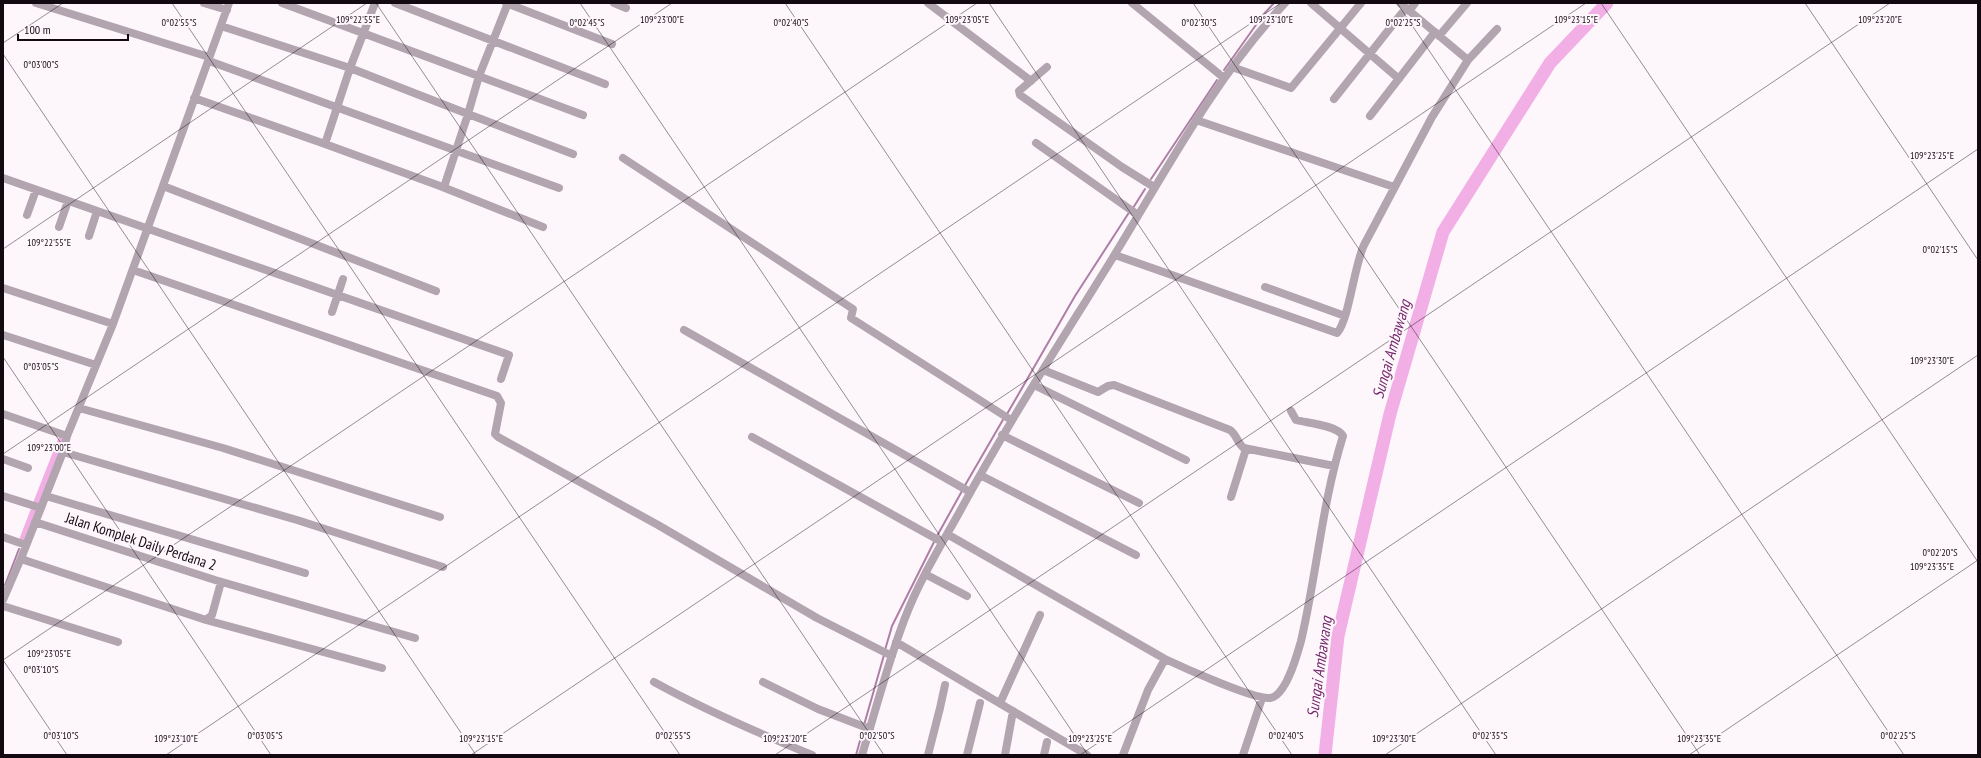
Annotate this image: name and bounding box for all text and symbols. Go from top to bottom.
text: 109°22'55"E [336,13,380,26]
text: 109°23'00"E [640,13,684,26]
text: 109°23'05"E [945,13,989,26]
text: 109°23'10"E [1249,13,1293,26]
text: 109°23'15"E [1554,13,1598,26]
text: 109°23'20"E [1858,13,1902,26]
scale bar [18,16,128,42]
text: 0°02'55"S [162,16,196,29]
text: 0°02'45"S [570,16,604,29]
text: 0°02'40"S [774,16,808,29]
text: 0°02'30"S [1182,16,1216,29]
text: 0°02'25"S [1386,16,1420,29]
text: 100 m [24,22,51,37]
text: 0°03'00"S [24,58,58,71]
text: 109°23'25"E [1910,149,1954,162]
text: 109°22'55"E [27,236,71,249]
text: 0°02'15"S [1923,243,1957,256]
water label: Sungai Ambawang [1367,296,1415,401]
text: 109°23'30"E [1910,354,1954,367]
text: 0°03'05"S [24,360,58,373]
text: 109°23'00"E [27,441,71,454]
street label: Jalan Komplek Daily Perdana 2 [62,507,219,574]
text: 0°02'20"S [1923,546,1957,559]
text: 109°23'35"E [1910,560,1954,573]
water label: Sungai Ambawang [1302,614,1336,719]
text: 109°23'05"E [27,647,71,660]
text: 0°03'10"S [24,663,58,676]
text: 0°03'10"S [44,729,78,742]
text: 0°03'05"S [248,729,282,742]
text: 0°02'55"S [656,729,690,742]
text: 0°02'50"S [860,729,894,742]
text: 0°02'40"S [1269,729,1303,742]
text: 0°02'35"S [1473,729,1507,742]
text: 0°02'25"S [1881,729,1915,742]
text: 109°23'10"E [154,732,198,745]
text: 109°23'15"E [459,732,503,745]
text: 109°23'20"E [763,732,807,745]
text: 109°23'25"E [1068,732,1112,745]
text: 109°23'30"E [1372,732,1416,745]
text: 109°23'35"E [1677,732,1721,745]

